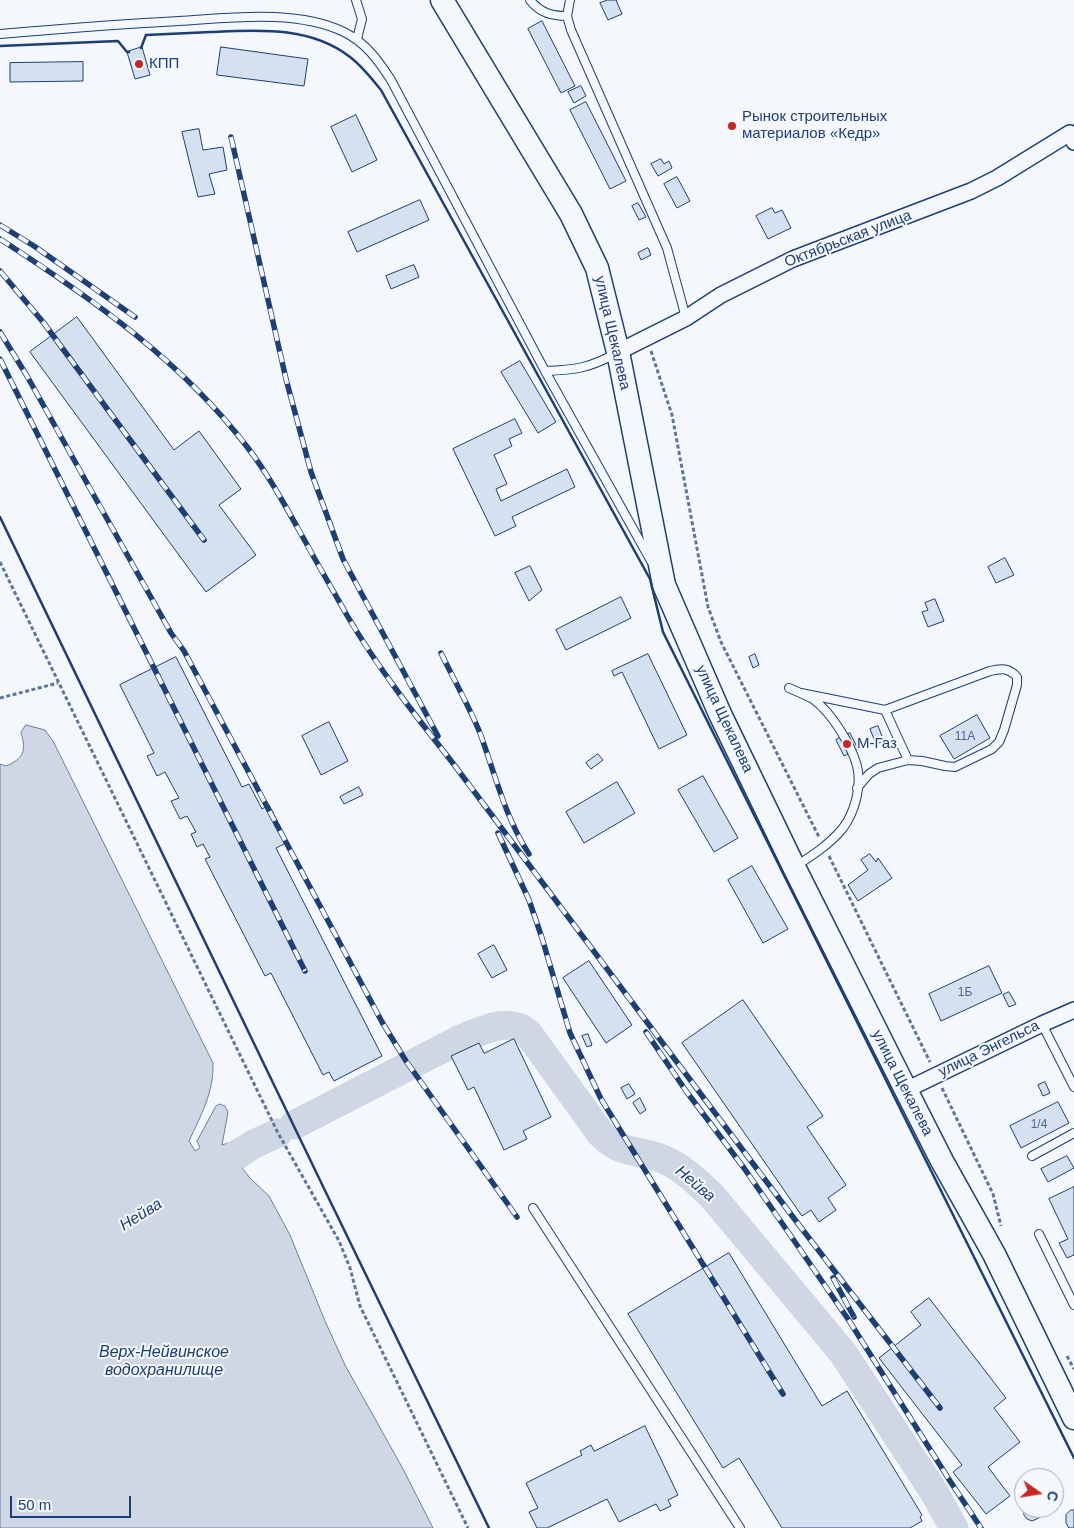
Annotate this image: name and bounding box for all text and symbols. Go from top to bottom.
place label: КПП [149,55,179,73]
marker: КПП [133,58,145,70]
place label: Рынок строительных материалов «Кедр» [742,108,887,143]
marker: Рынок строительных материалов «Кедр» [726,120,738,132]
street label: Октябрьская улица [782,207,914,271]
street label: улица Щекалева [590,274,634,392]
street label: улица Щекалева [691,663,757,775]
house number: 11А [955,730,975,744]
place label: М-Газ [857,735,897,753]
marker: М-Газ [841,738,853,750]
house number: 1Б [958,986,972,1000]
street label: улица Энгельса [936,1017,1042,1081]
street label: улица Щекалева [868,1027,936,1139]
house number: 1/4 [1031,1118,1047,1132]
water label: Нейва [671,1162,719,1206]
water label: Нейва [116,1195,166,1235]
water label: Верх-Нейвинское водохранилище [99,1343,229,1381]
north arrow [1014,1468,1064,1518]
scale bar [12,1486,134,1518]
text: С [1044,1489,1062,1503]
text: 50 m [18,1496,51,1513]

